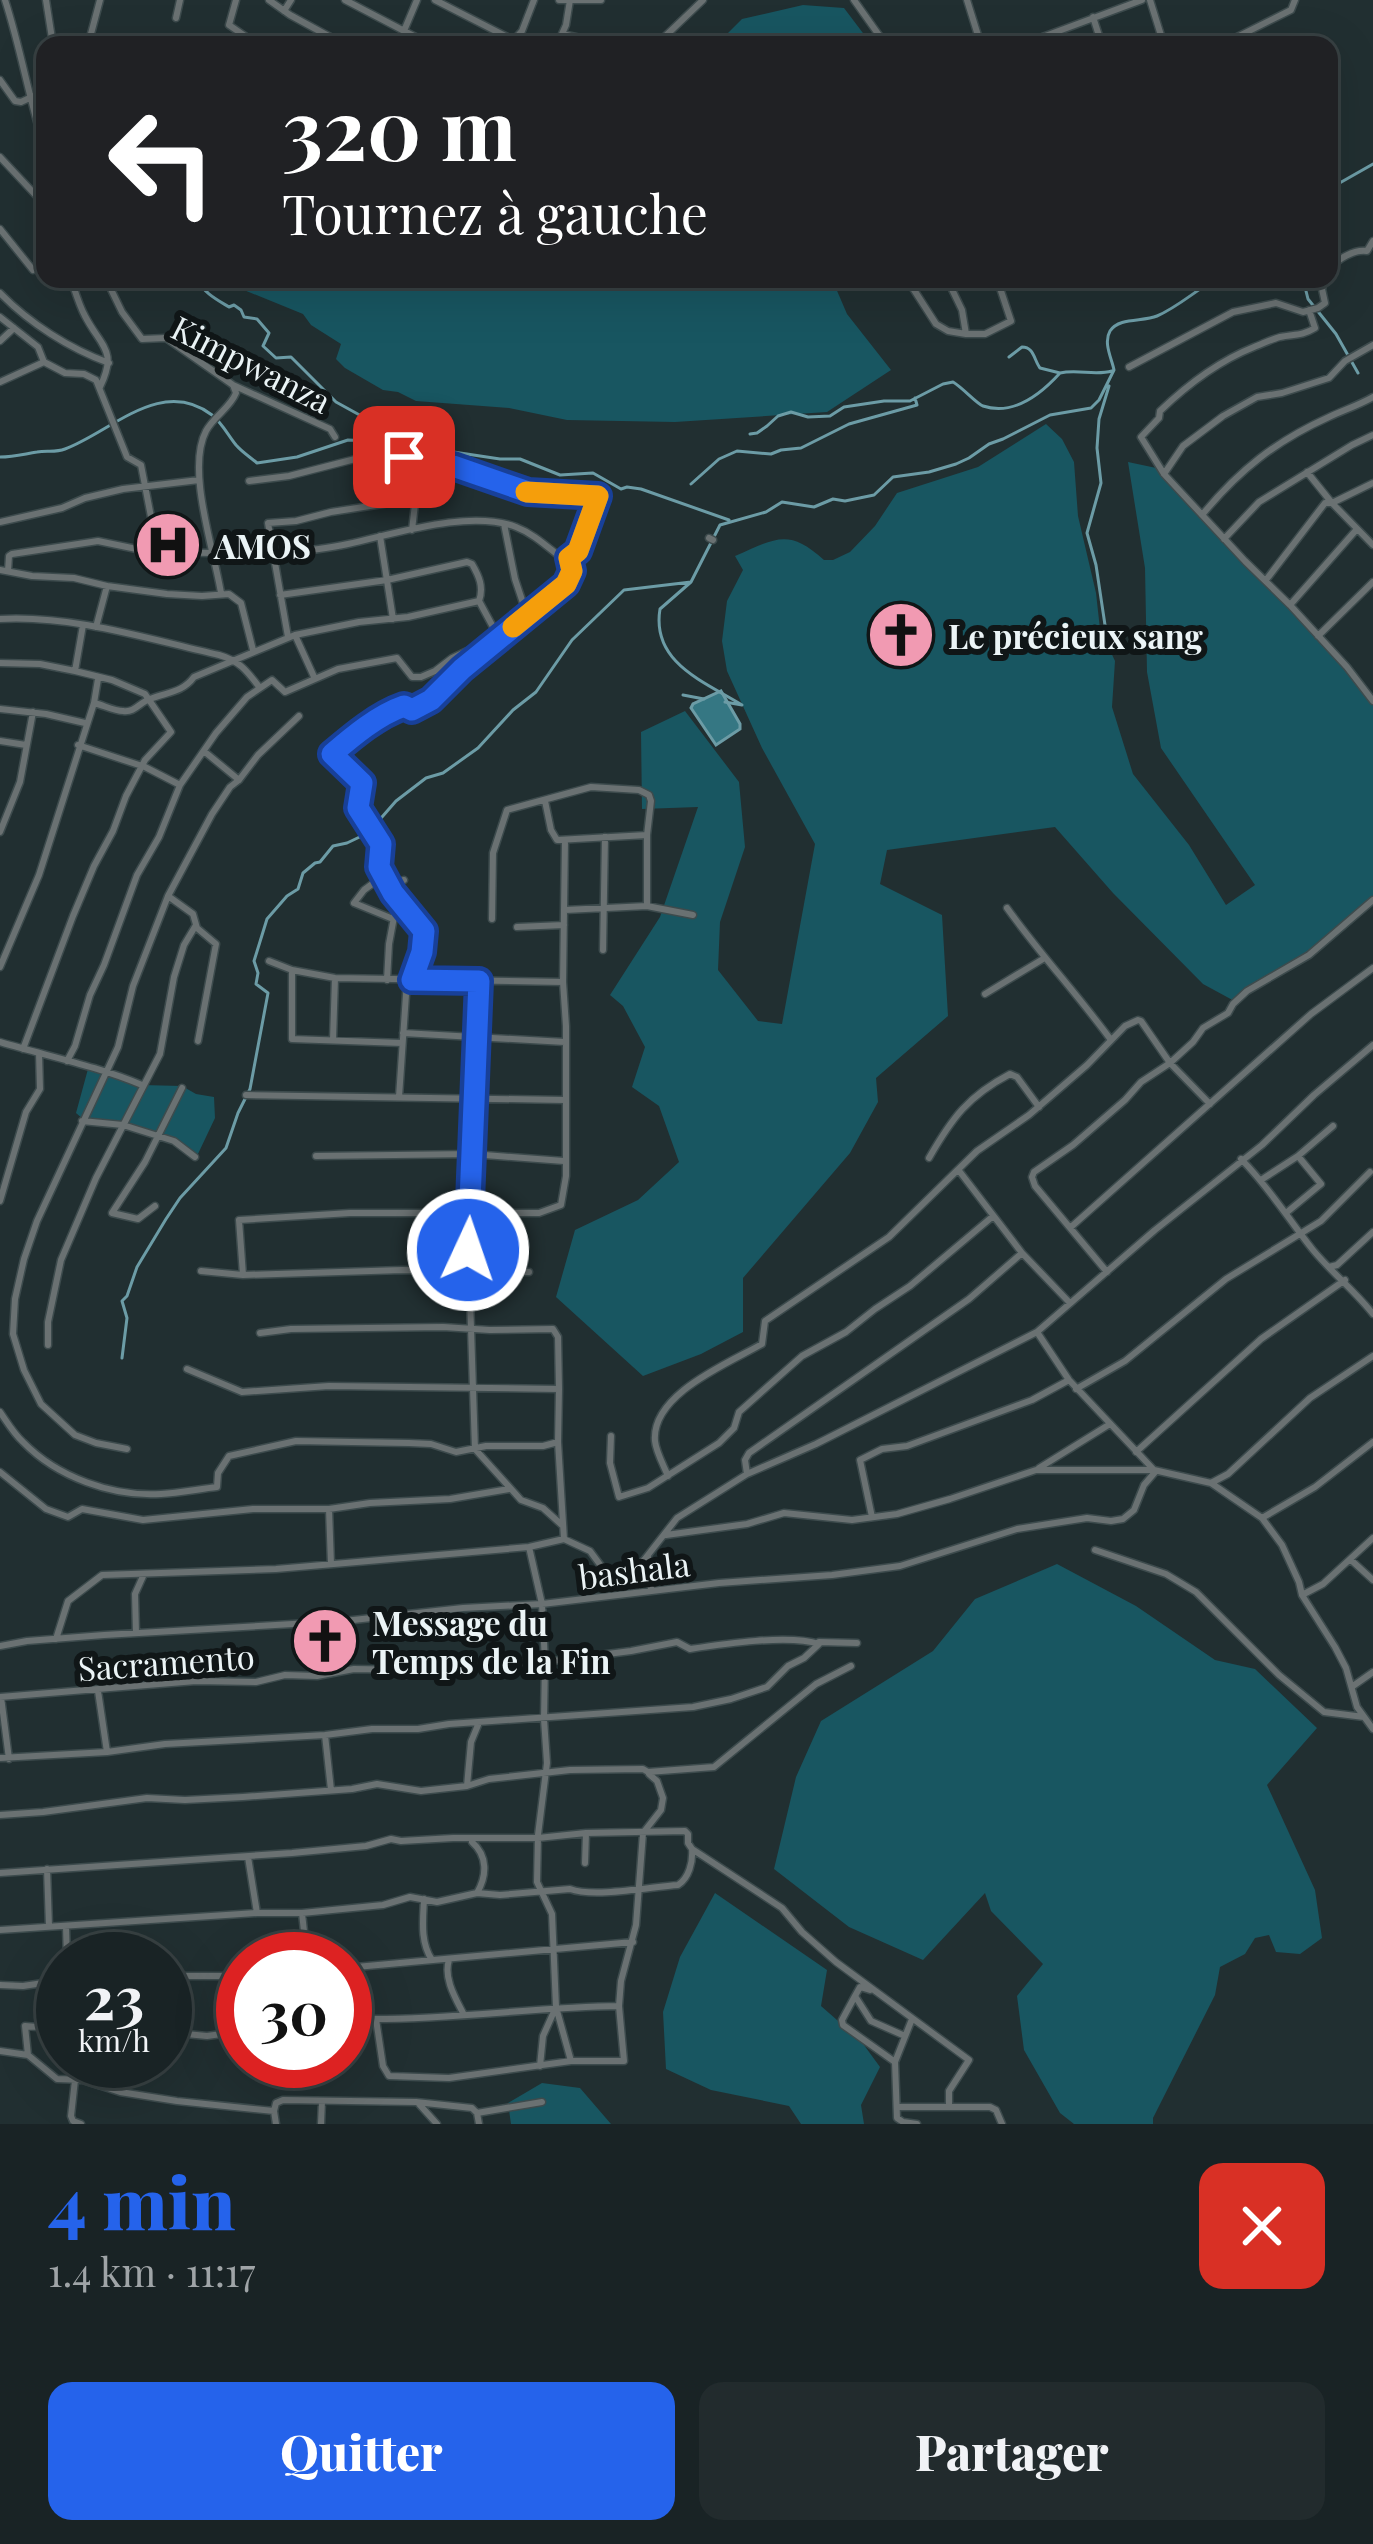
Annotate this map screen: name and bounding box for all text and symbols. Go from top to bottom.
text: 320 m [282,70,517,182]
icon: left [84,84,240,240]
text: Tournez à gauche [282,177,708,249]
street label: Kimpwanza [165,304,340,422]
pin [353,406,455,508]
icon: arrive [371,424,437,490]
hospital icon: AMOS [133,510,203,580]
place label: AMOS [213,523,311,567]
church icon: Le précieux sang [866,600,936,670]
place label: Le précieux sang [948,613,1204,657]
position arrow [405,1187,531,1313]
street label: bashala [576,1540,693,1598]
place label: Message du Temps de la Fin [372,1600,610,1682]
church icon: Message du Temps de la Fin [290,1606,360,1676]
street label: Sacramento [76,1633,256,1689]
speed limit sign: 30 [216,1932,372,2088]
text: 23 [84,1955,144,2035]
text: km/h [78,2020,150,2060]
text: 4 min [48,2152,236,2248]
button: close [1199,2163,1325,2289]
text: 1.4 km · 11:17 [48,2245,255,2297]
button: Quitter [48,2382,675,2520]
button: Partager [699,2382,1325,2520]

